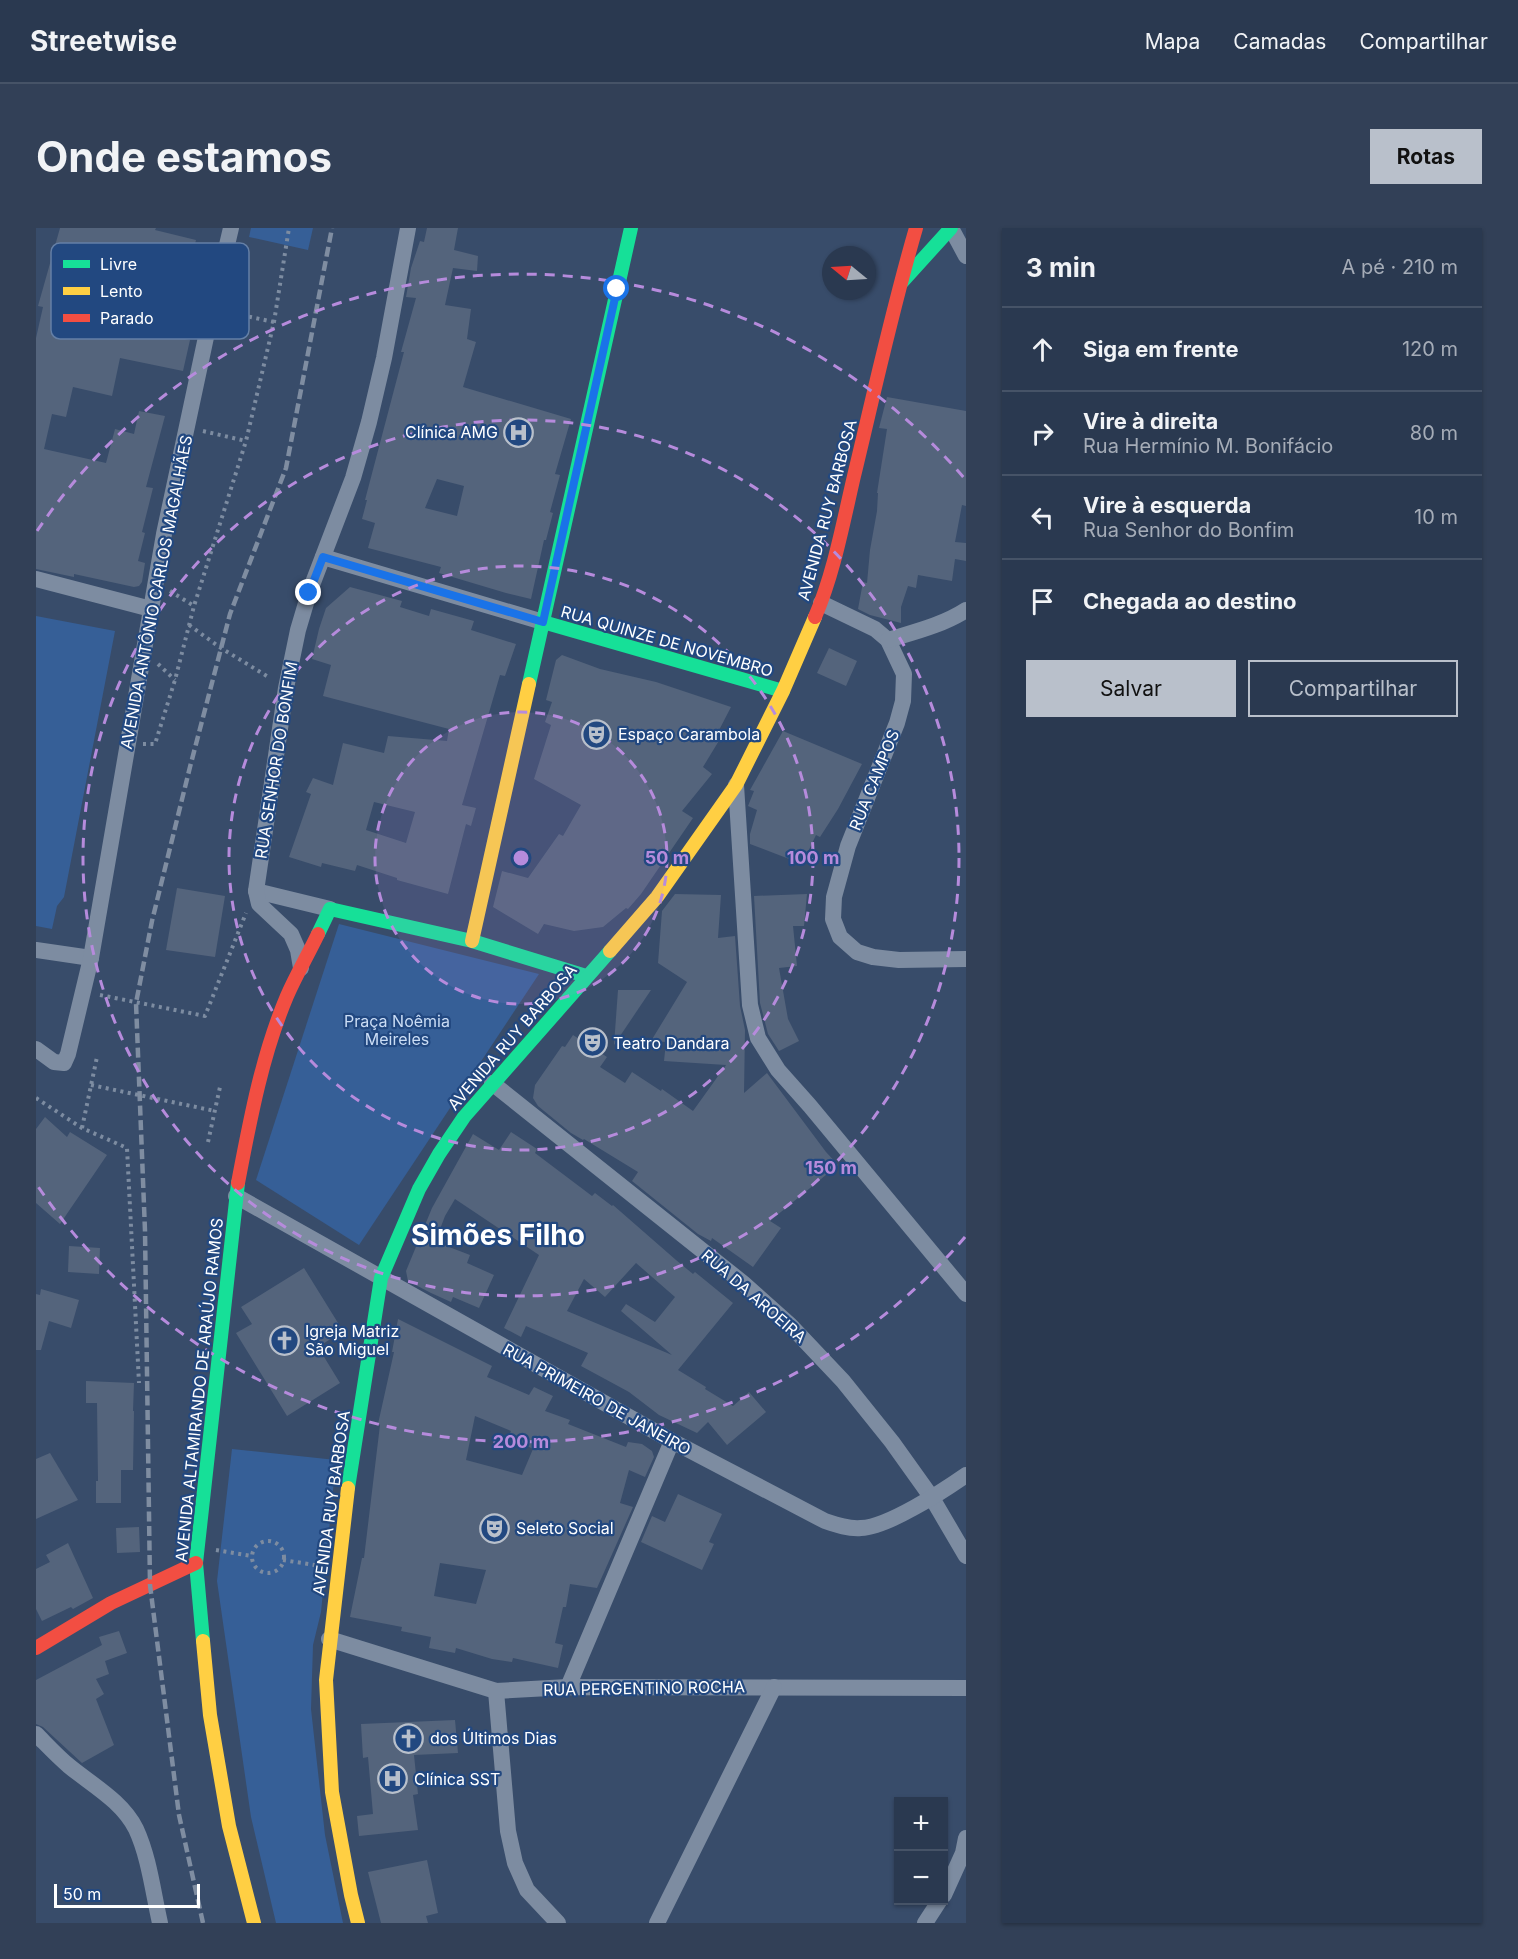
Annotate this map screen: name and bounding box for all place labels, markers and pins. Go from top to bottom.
hospital icon: Clínica AMG [503,416,535,448]
place label: Clínica AMG [405,422,498,442]
theatre icon: Espaço Carambola [581,718,613,750]
place label: Espaço Carambola [618,724,760,744]
centre of rings [511,848,531,868]
theatre icon: Teatro Dandara [576,1027,608,1059]
place label: Teatro Dandara [613,1033,729,1053]
place label: Igreja Matriz São Miguel [305,1321,399,1359]
church icon: Igreja Matriz São Miguel [268,1324,300,1356]
theatre icon: Seleto Social [479,1512,511,1544]
place label: Seleto Social [516,1518,614,1538]
church icon: dos Últimos Dias [393,1722,425,1754]
place label: dos Últimos Dias [430,1728,557,1748]
hospital icon: Clínica SST [377,1763,409,1795]
place label: Clínica SST [414,1769,500,1789]

